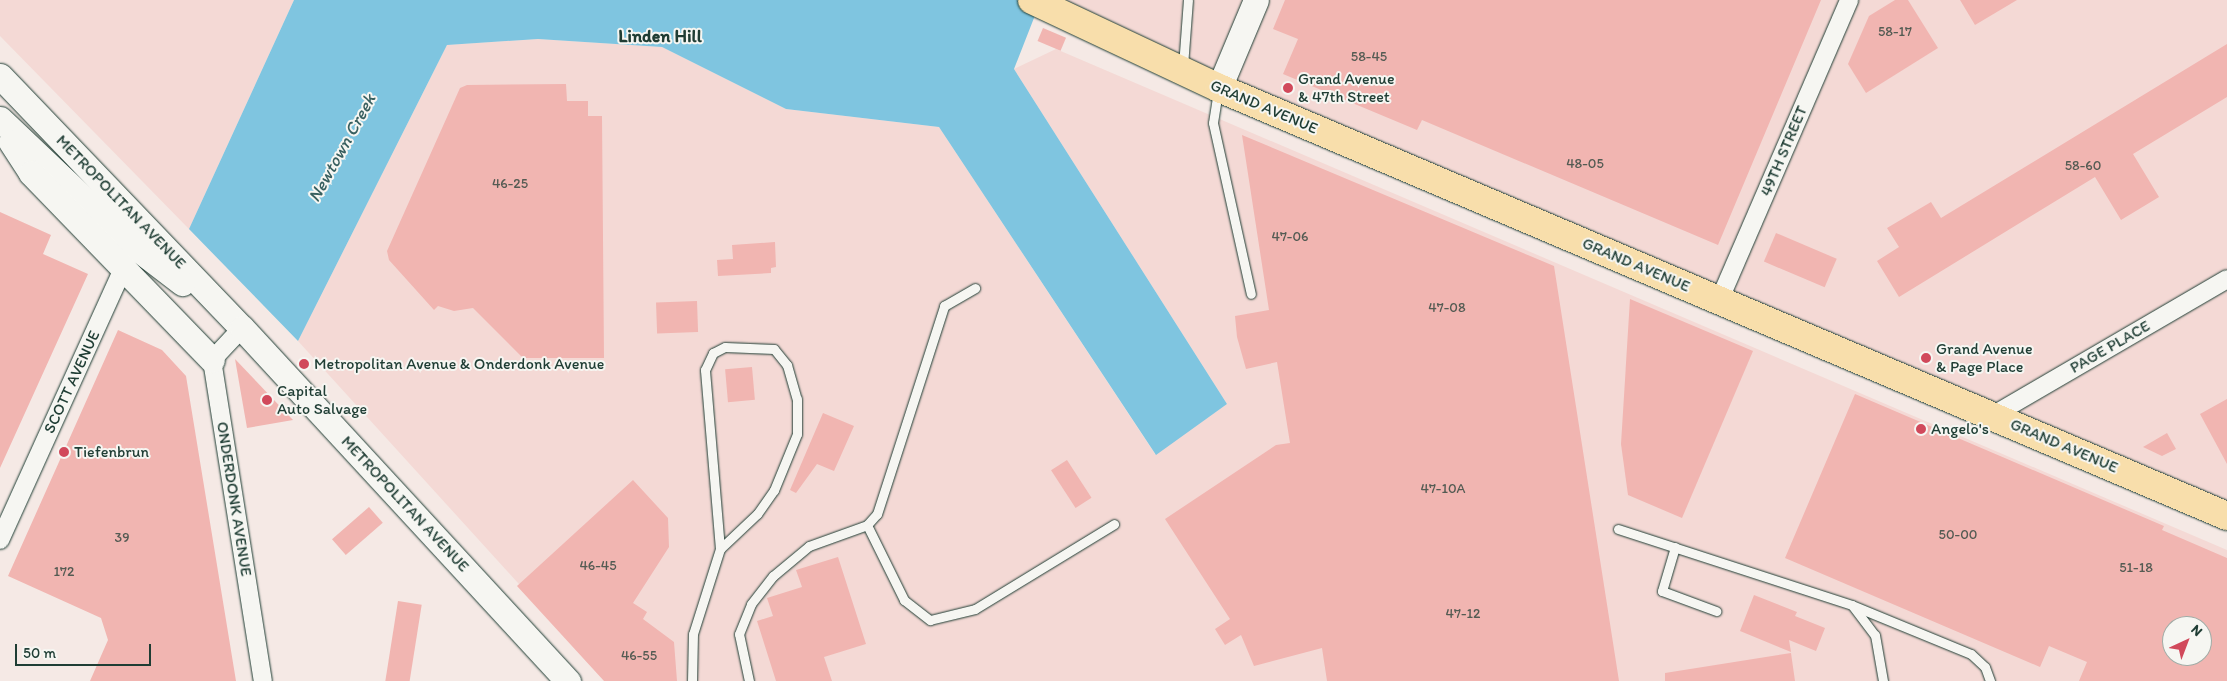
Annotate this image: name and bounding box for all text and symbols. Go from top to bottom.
house number: 58-17 [1878,24,1912,40]
district label: Linden Hill [618,25,702,47]
house number: 58-45 [1351,49,1387,65]
place label: Grand Avenue & 47th Street [1298,69,1395,107]
street label: GRAND AVENUE [1208,76,1320,138]
marker: Grand Avenue & 47th Street [1282,82,1294,94]
water label: Newtown Creek [303,90,381,206]
street label: 49TH STREET [1756,103,1812,199]
street label: METROPOLITAN AVENUE [52,131,190,273]
house number: 48-05 [1566,156,1604,172]
house number: 58-60 [2065,158,2101,174]
house number: 46-25 [492,176,528,192]
house number: 47-06 [1271,229,1309,245]
street label: GRAND AVENUE [1580,234,1692,296]
house number: 47-08 [1428,300,1466,316]
street label: PAGE PLACE [2067,316,2153,378]
street label: SCOTT AVENUE [40,328,104,436]
place label: Grand Avenue & Page Place [1936,339,2033,377]
marker: Grand Avenue & Page Place [1920,352,1932,364]
place label: Metropolitan Avenue & Onderdonk Avenue [314,354,604,374]
marker: Metropolitan Avenue & Onderdonk Avenue [298,358,310,370]
place label: Capital Auto Salvage [277,381,367,419]
marker: Capital Auto Salvage [261,394,273,406]
street label: GRAND AVENUE [2008,415,2120,477]
place label: Angelo's [1931,419,1989,439]
street label: ONDERDONK AVENUE [212,420,256,578]
marker: Angelo's [1915,423,1927,435]
street label: METROPOLITAN AVENUE [337,432,473,576]
place label: Tiefenbrun [74,442,149,462]
marker: Tiefenbrun [58,446,70,458]
house number: 47-10A [1420,481,1466,497]
house number: 50-00 [1939,527,1977,543]
house number: 39 [115,530,129,546]
house number: 46-45 [579,558,617,574]
house number: 51-18 [2119,560,2153,576]
house number: 172 [54,564,74,580]
house number: 47-12 [1446,606,1480,622]
north arrow [2162,616,2212,666]
text: N [2188,621,2206,640]
scale bar [18,634,154,666]
text: 50 m [23,644,56,662]
house number: 46-55 [621,648,657,664]

